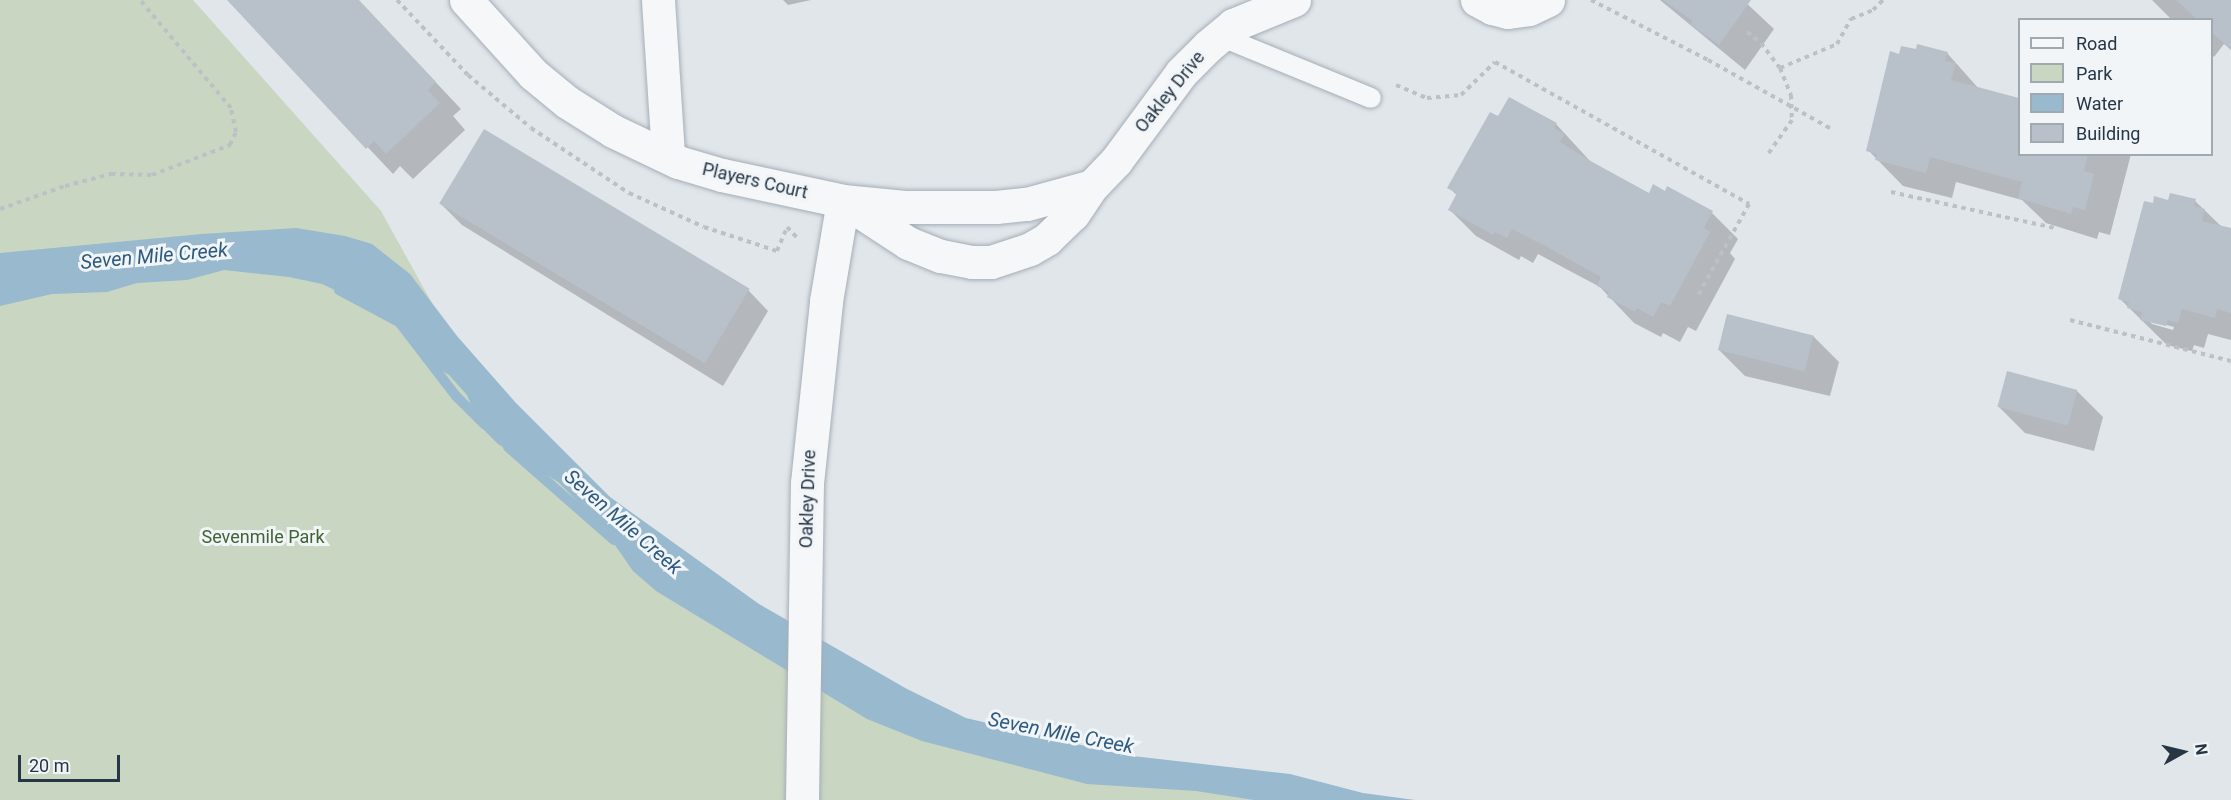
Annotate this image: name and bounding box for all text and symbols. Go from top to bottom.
legend [2018,18,2213,156]
text: Road [2076,33,2117,54]
street label: Oakley Drive [1131,47,1209,137]
text: Park [2076,63,2112,84]
text: Water [2076,93,2123,114]
text: Building [2076,123,2140,144]
street label: Players Court [700,158,810,204]
water label: Seven Mile Creek [79,238,229,274]
street label: Oakley Drive [795,449,821,549]
water label: Seven Mile Creek [559,464,687,580]
park label: Sevenmile Park [201,526,325,548]
water label: Seven Mile Creek [986,707,1136,759]
north arrow [2153,722,2213,782]
scale bar [21,743,123,781]
text: N [2191,743,2212,756]
text: 20 m [29,755,69,776]

